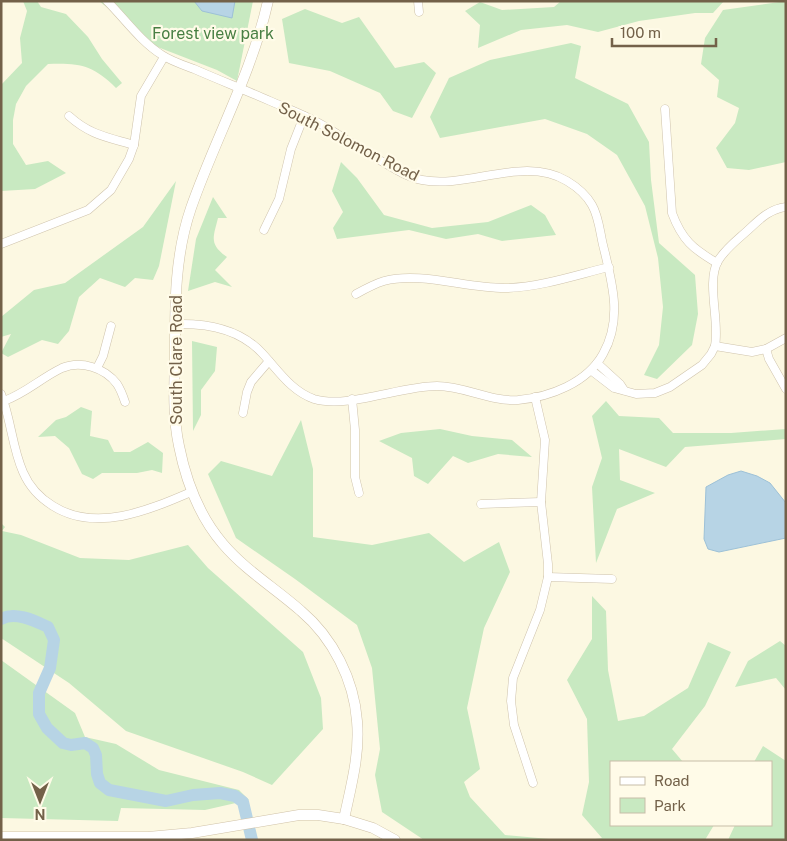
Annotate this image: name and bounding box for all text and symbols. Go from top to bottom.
scale bar [612,15,716,47]
park label: Forest view park [152,24,274,43]
text: 100 m [620,24,661,41]
street label: South Solomon Road [275,98,422,185]
street label: South Clare Road [167,295,186,425]
legend [610,761,772,826]
text: Road [654,772,690,789]
north arrow [15,776,65,826]
text: Park [654,797,686,814]
text: N [35,806,45,822]

